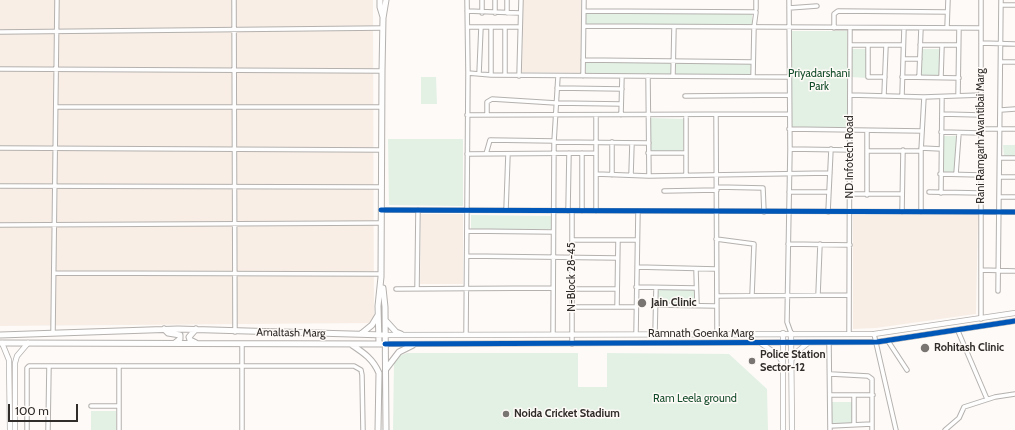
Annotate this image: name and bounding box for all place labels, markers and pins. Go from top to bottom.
place label: Jain Clinic [651,296,697,310]
marker: Jain Clinic [636,297,648,309]
place label: Rohitash Clinic [934,341,1004,355]
marker: Rohitash Clinic [919,342,931,354]
place label: Police Station Sector-12 [760,348,826,374]
marker: Police Station Sector-12 [747,356,757,366]
place label: Noida Cricket Stadium [514,407,620,421]
marker: Noida Cricket Stadium [501,409,511,419]

